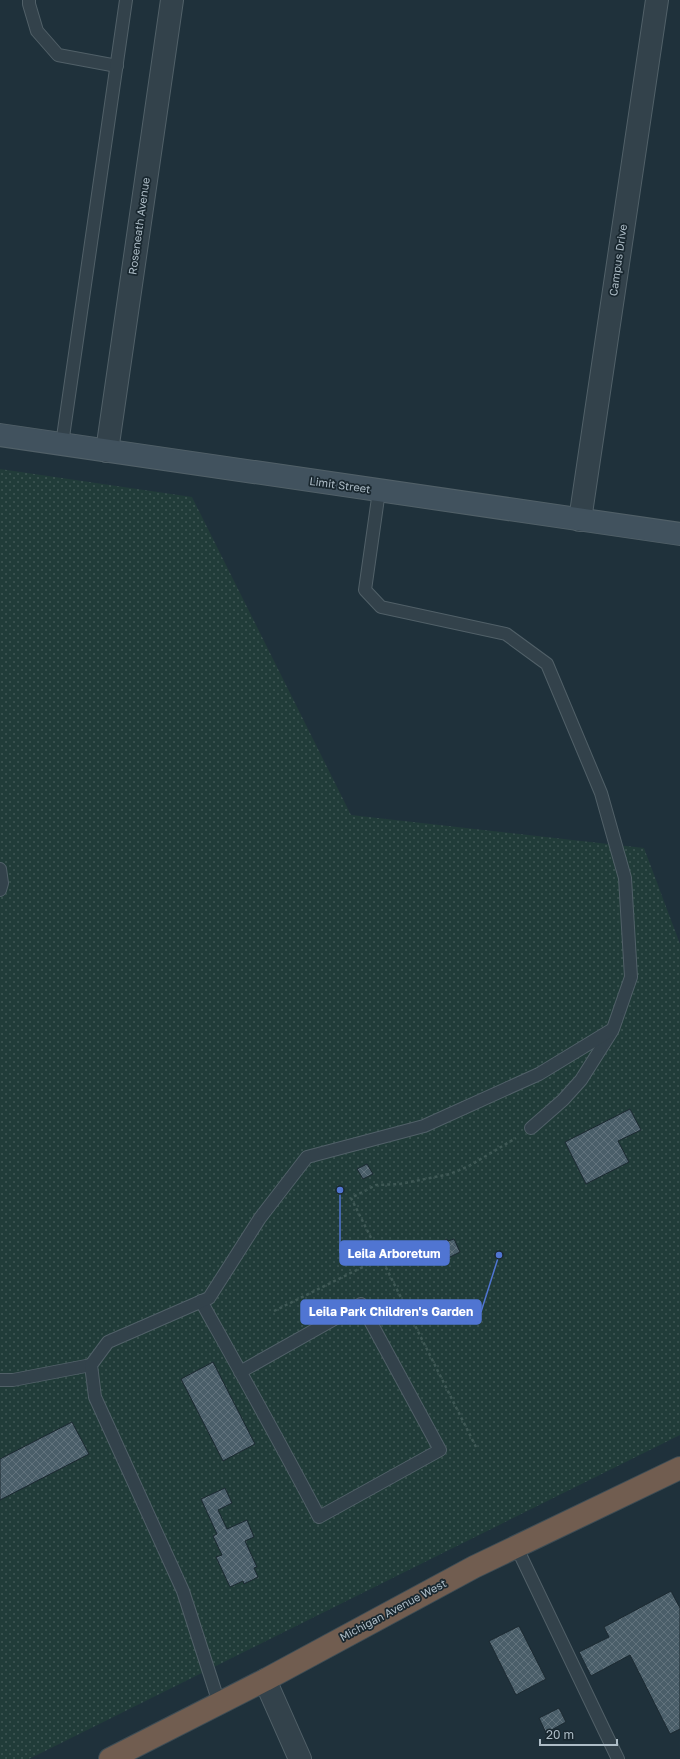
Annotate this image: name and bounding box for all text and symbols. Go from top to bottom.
street label: Roseneath Avenue [125,176,152,275]
street label: Campus Drive [606,223,629,297]
street label: Limit Street [309,474,371,495]
callout: Leila Arboretum [340,1241,449,1265]
text: Leila Arboretum [348,1246,440,1261]
callout: Leila Park Children's Garden [301,1300,481,1324]
text: Leila Park Children's Garden [309,1304,473,1319]
street label: Michigan Avenue West [337,1576,448,1643]
scale bar [540,1721,617,1747]
text: 20 m [546,1727,574,1742]

